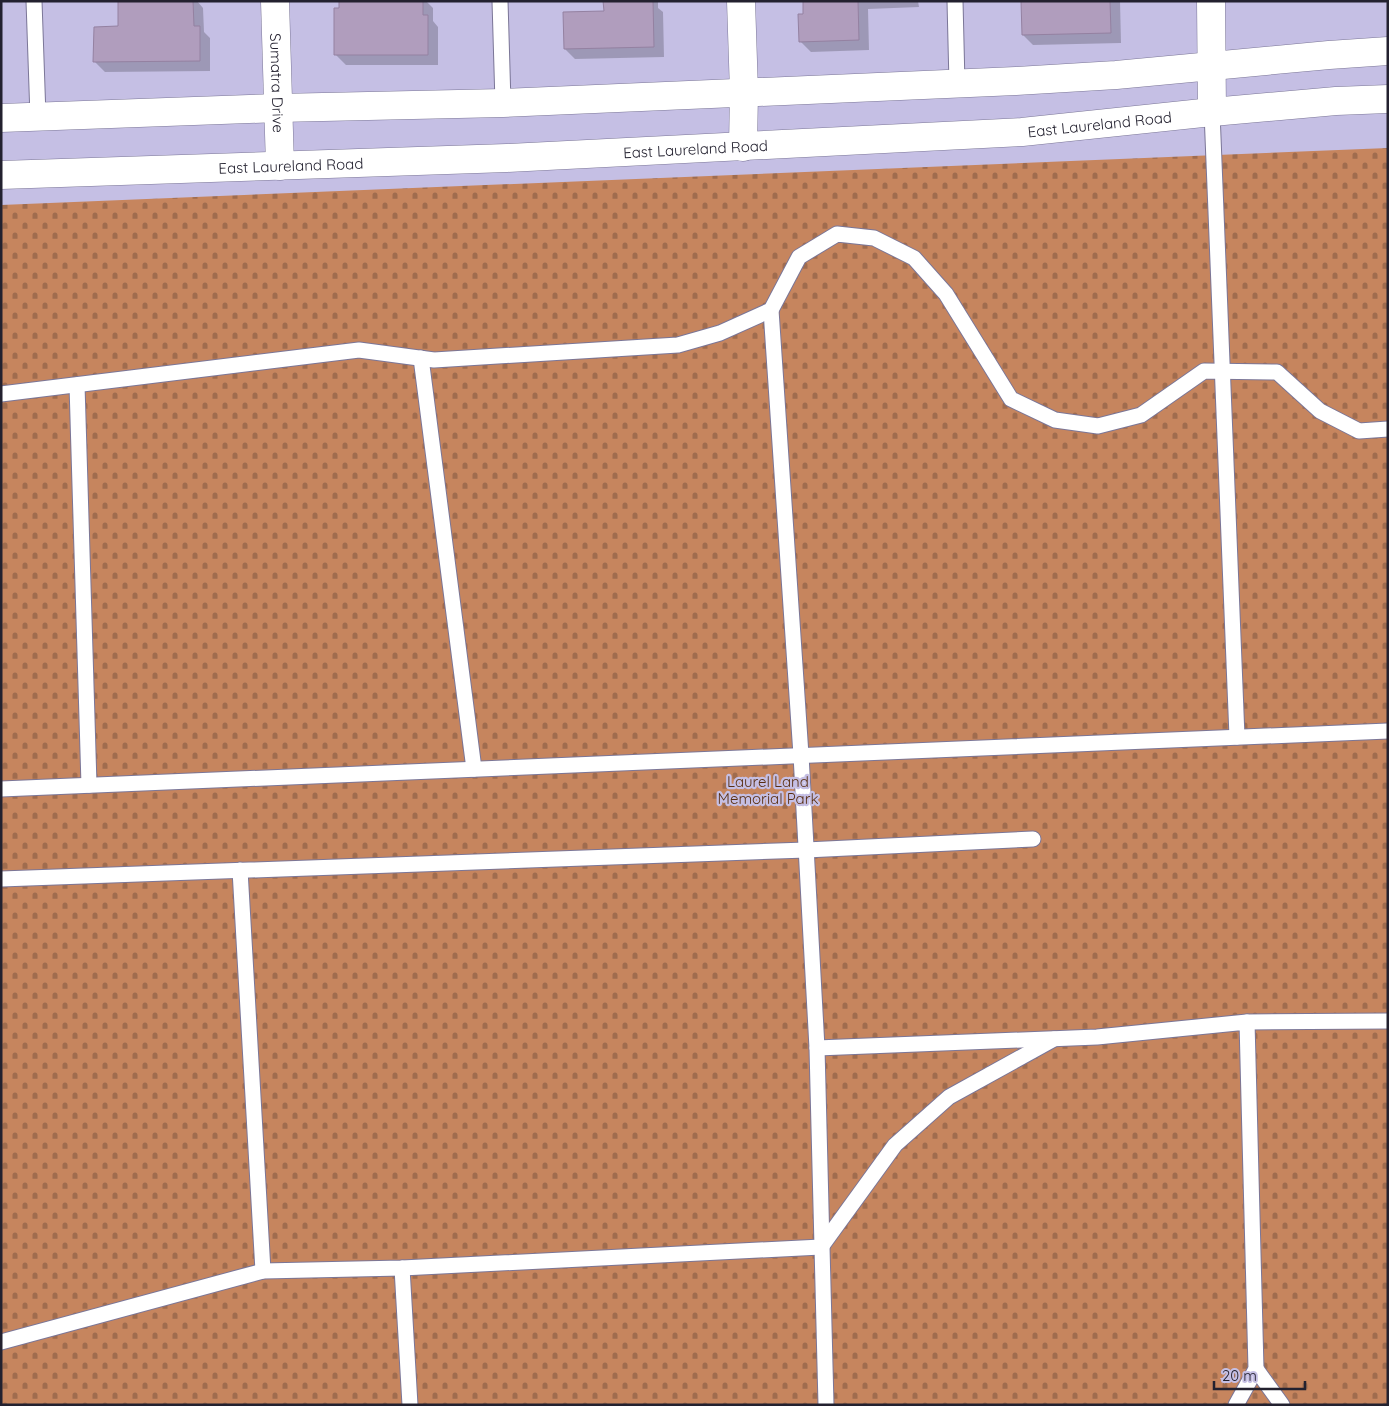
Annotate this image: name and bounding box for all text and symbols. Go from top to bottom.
street label: Sumatra Drive [266,33,288,133]
street label: East Laureland Road [1027,107,1173,141]
street label: East Laureland Road [623,135,768,162]
street label: East Laureland Road [218,153,364,177]
park label: Laurel Land Memorial Park [718,772,819,808]
scale bar [1214,1358,1305,1390]
text: 20 m [1222,1366,1257,1385]

